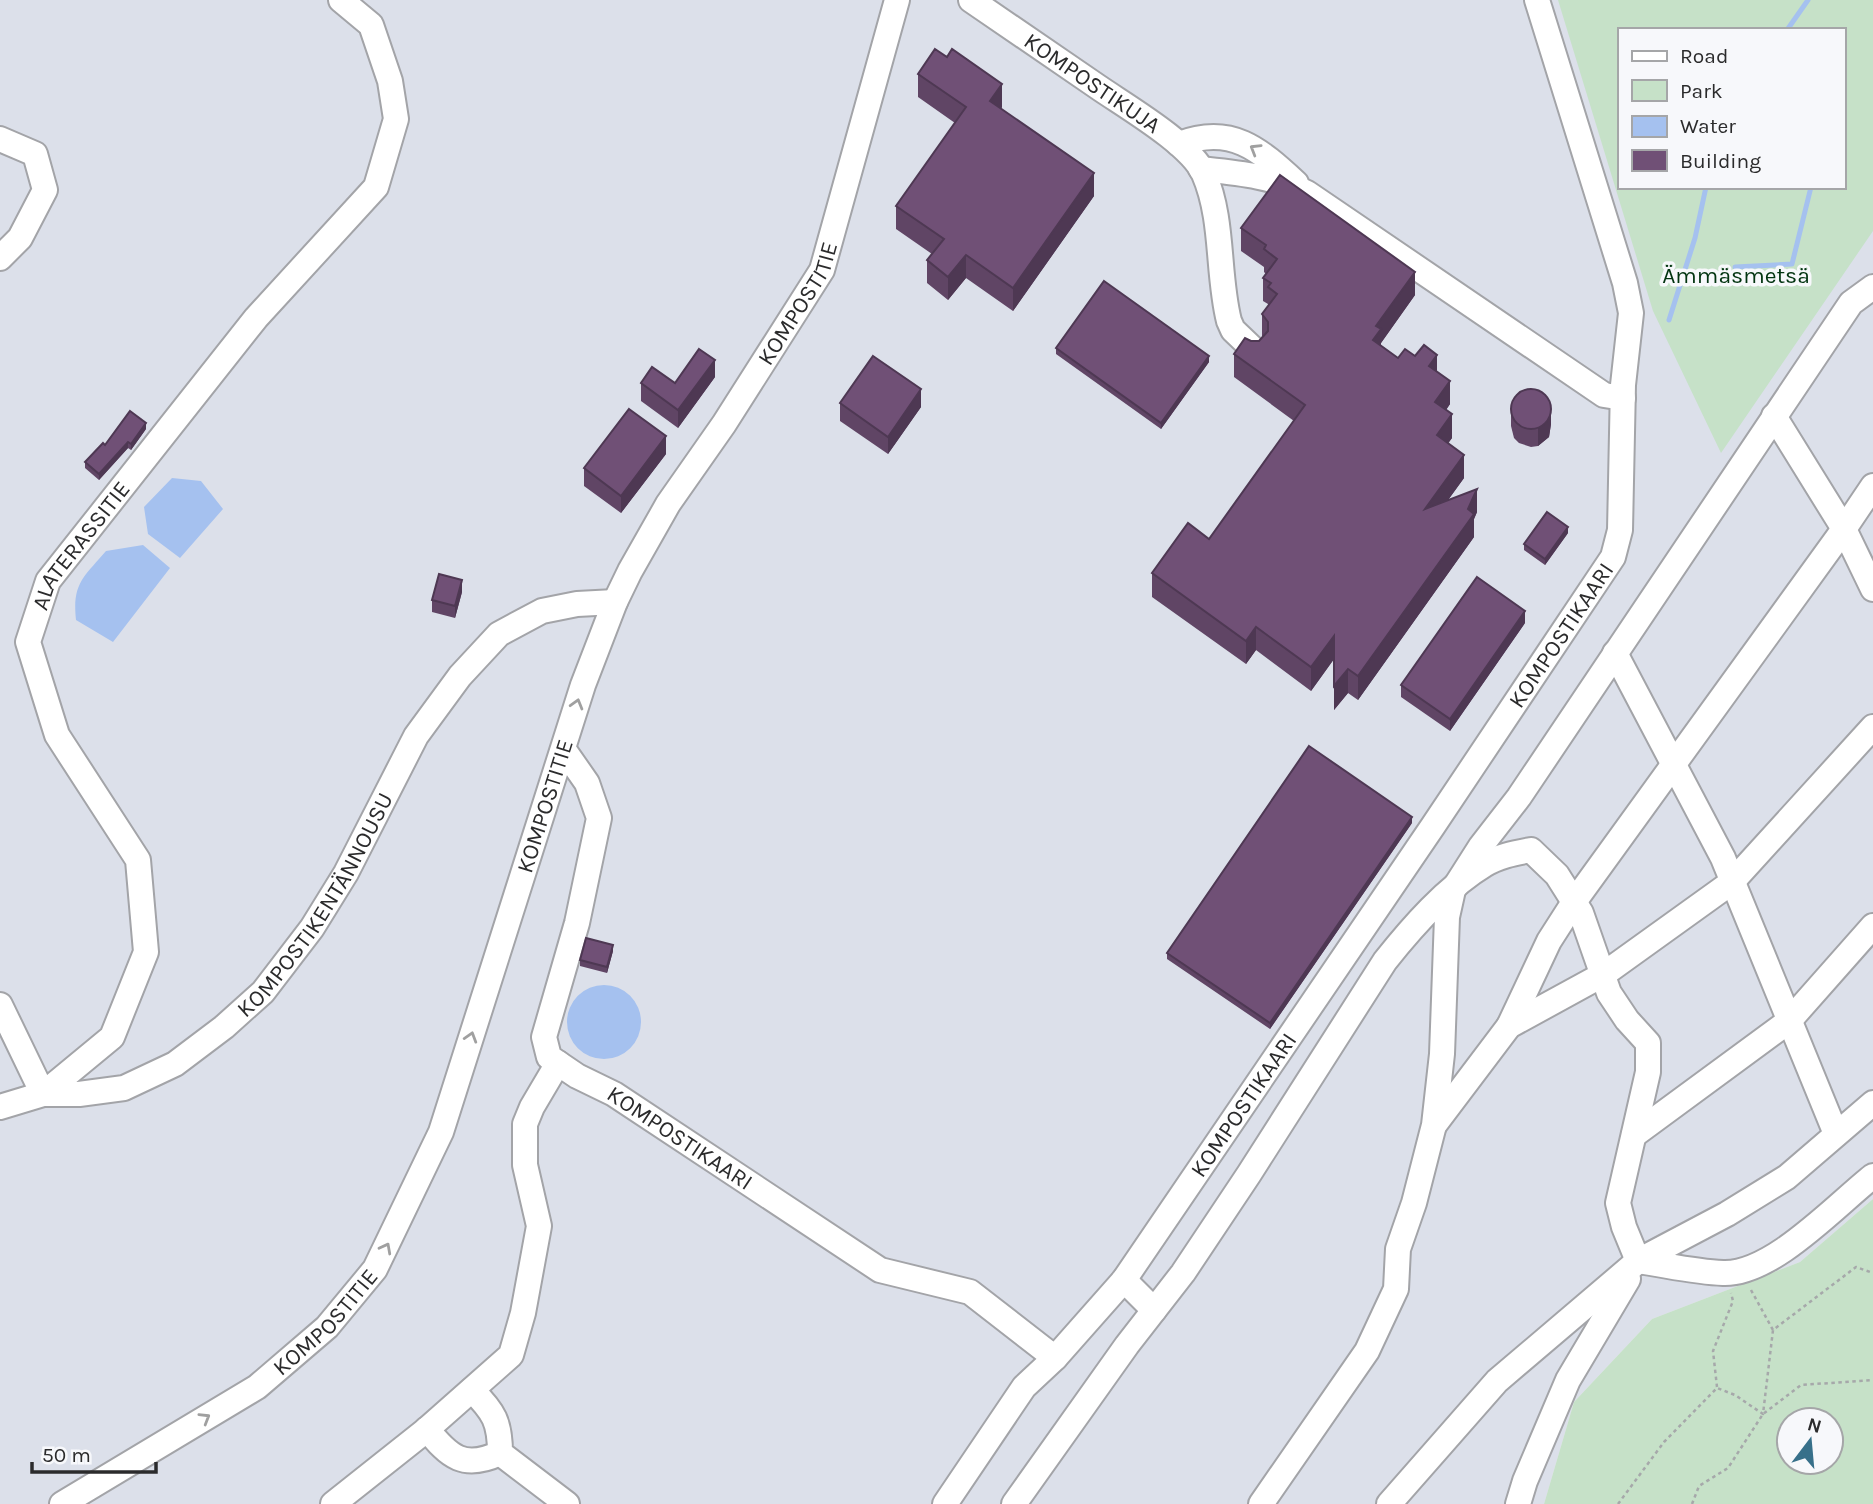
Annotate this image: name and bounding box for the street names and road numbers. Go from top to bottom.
street label: KOMPOSTIKUJA [1019,27,1166,139]
street label: KOMPOSTITIE [752,239,843,370]
street label: ALATERASSITIE [26,476,135,613]
street label: KOMPOSTIKAARI [1503,557,1619,713]
street label: KOMPOSTITIE [511,736,578,876]
street label: KOMPOSTIKENTÄNNOUSU [231,788,398,1023]
street label: KOMPOSTIKAARI [1185,1028,1302,1182]
street label: KOMPOSTIKAARI [602,1080,758,1196]
street label: KOMPOSTITIE [267,1263,383,1381]

